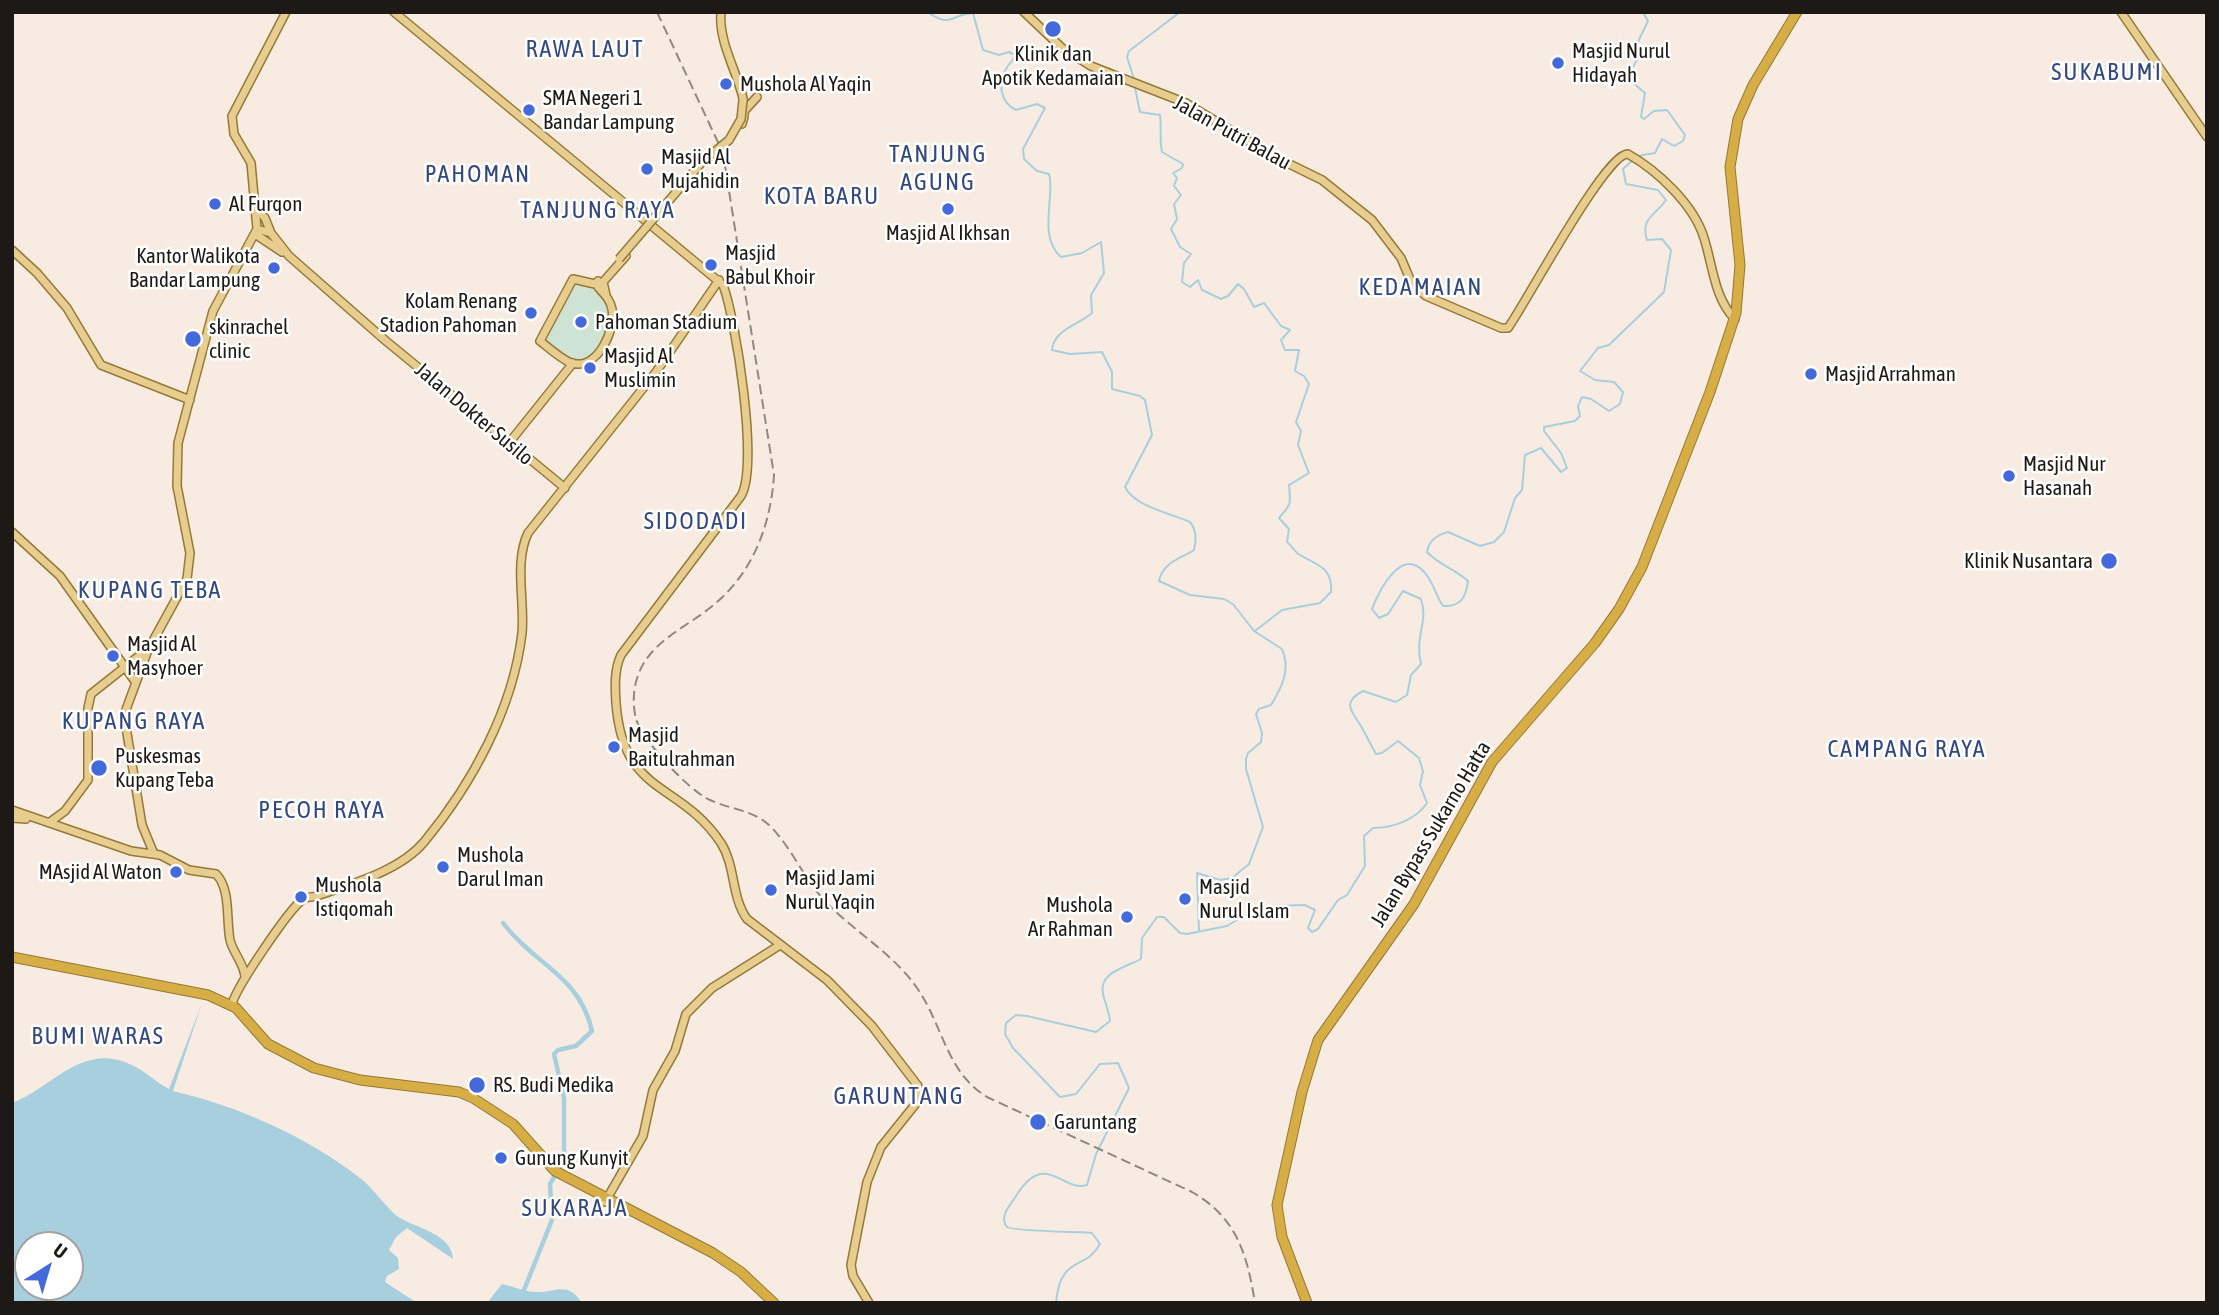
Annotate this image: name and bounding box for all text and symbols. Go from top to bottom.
marker: Klinik dan Apotik Kedamaian [1043,19,1063,39]
district label: RAWA LAUT [527,35,643,63]
place label: Masjid Nurul Hidayah [1572,38,1670,88]
place label: Klinik dan Apotik Kedamaian [982,41,1124,91]
marker: Masjid Nurul Hidayah [1550,55,1566,71]
district label: SUKABUMI [2052,58,2162,86]
place label: Mushola Al Yaqin [740,71,871,97]
marker: Mushola Al Yaqin [718,76,734,92]
place label: SMA Negeri 1 Bandar Lampung [543,85,674,135]
street label: Jalan Putri Balau [1169,90,1295,176]
marker: SMA Negeri 1 Bandar Lampung [521,102,537,118]
district label: TANJUNG AGUNG [890,140,986,196]
place label: Masjid Al Mujahidin [661,144,740,194]
district label: PAHOMAN [426,160,530,188]
marker: Masjid Al Mujahidin [639,161,655,177]
district label: KOTA BARU [765,182,879,210]
place label: Al Furqon [229,191,302,217]
marker: Al Furqon [207,196,223,212]
district label: TANJUNG RAYA [522,196,674,224]
marker: Masjid Al Ikhsan [940,201,956,217]
place label: Masjid Al Ikhsan [886,220,1010,246]
place label: Masjid Babul Khoir [725,240,815,290]
place label: Kantor Walikota Bandar Lampung [129,243,260,293]
marker: Masjid Babul Khoir [703,257,719,273]
marker: Kantor Walikota Bandar Lampung [266,260,282,276]
district label: KEDAMAIAN [1360,273,1482,301]
place label: Kolam Renang Stadion Pahoman [380,288,517,338]
marker: Kolam Renang Stadion Pahoman [523,305,539,321]
place label: Pahoman Stadium [595,309,737,335]
place label: skinrachel clinic [209,314,289,364]
marker: Pahoman Stadium [573,314,589,330]
marker: skinrachel clinic [183,329,203,349]
place label: Masjid Al Muslimin [604,343,676,393]
street label: Jalan Dokter Susilo [410,357,538,471]
marker: Masjid Al Muslimin [582,360,598,376]
place label: Masjid Arrahman [1825,361,1956,387]
marker: Masjid Arrahman [1803,366,1819,382]
place label: Masjid Nur Hasanah [2023,451,2105,501]
marker: Masjid Nur Hasanah [2001,468,2017,484]
district label: SIDODADI [645,507,747,535]
place label: Klinik Nusantara [1964,548,2093,574]
marker: Klinik Nusantara [2099,551,2119,571]
district label: KUPANG TEBA [79,576,221,604]
place label: Masjid Al Masyhoer [127,631,203,681]
marker: Masjid Al Masyhoer [105,648,121,664]
district label: KUPANG RAYA [63,707,205,735]
place label: Masjid Baitulrahman [628,722,735,772]
district label: CAMPANG RAYA [1829,735,1985,763]
street label: Jalan Bypass Sukarno Hatta [1366,737,1496,931]
marker: Masjid Baitulrahman [606,739,622,755]
place label: Puskesmas Kupang Teba [115,743,214,793]
marker: Puskesmas Kupang Teba [89,758,109,778]
district label: PECOH RAYA [260,796,384,824]
place label: Mushola Darul Iman [457,842,544,892]
place label: MAsjid Al Waton [39,859,162,885]
marker: Mushola Darul Iman [435,859,451,875]
marker: MAsjid Al Waton [168,864,184,880]
place label: Masjid Jami Nurul Yaqin [785,865,875,915]
place label: Mushola Istiqomah [315,872,394,922]
place label: Masjid Nurul Islam [1199,874,1290,924]
marker: Masjid Jami Nurul Yaqin [763,882,779,898]
marker: Mushola Istiqomah [293,889,309,905]
marker: Masjid Nurul Islam [1177,891,1193,907]
place label: Mushola Ar Rahman [1028,892,1113,942]
marker: Mushola Ar Rahman [1119,909,1135,925]
district label: BUMI WARAS [32,1022,164,1050]
place label: RS. Budi Medika [493,1072,614,1098]
marker: RS. Budi Medika [467,1075,487,1095]
district label: GARUNTANG [835,1082,963,1110]
place label: Garuntang [1054,1109,1136,1135]
marker: Garuntang [1028,1112,1048,1132]
place label: Gunung Kunyit [515,1145,629,1171]
marker: Gunung Kunyit [493,1150,509,1166]
district label: SUKARAJA [523,1194,627,1222]
north arrow [14,1231,84,1301]
text: U [49,1239,72,1263]

